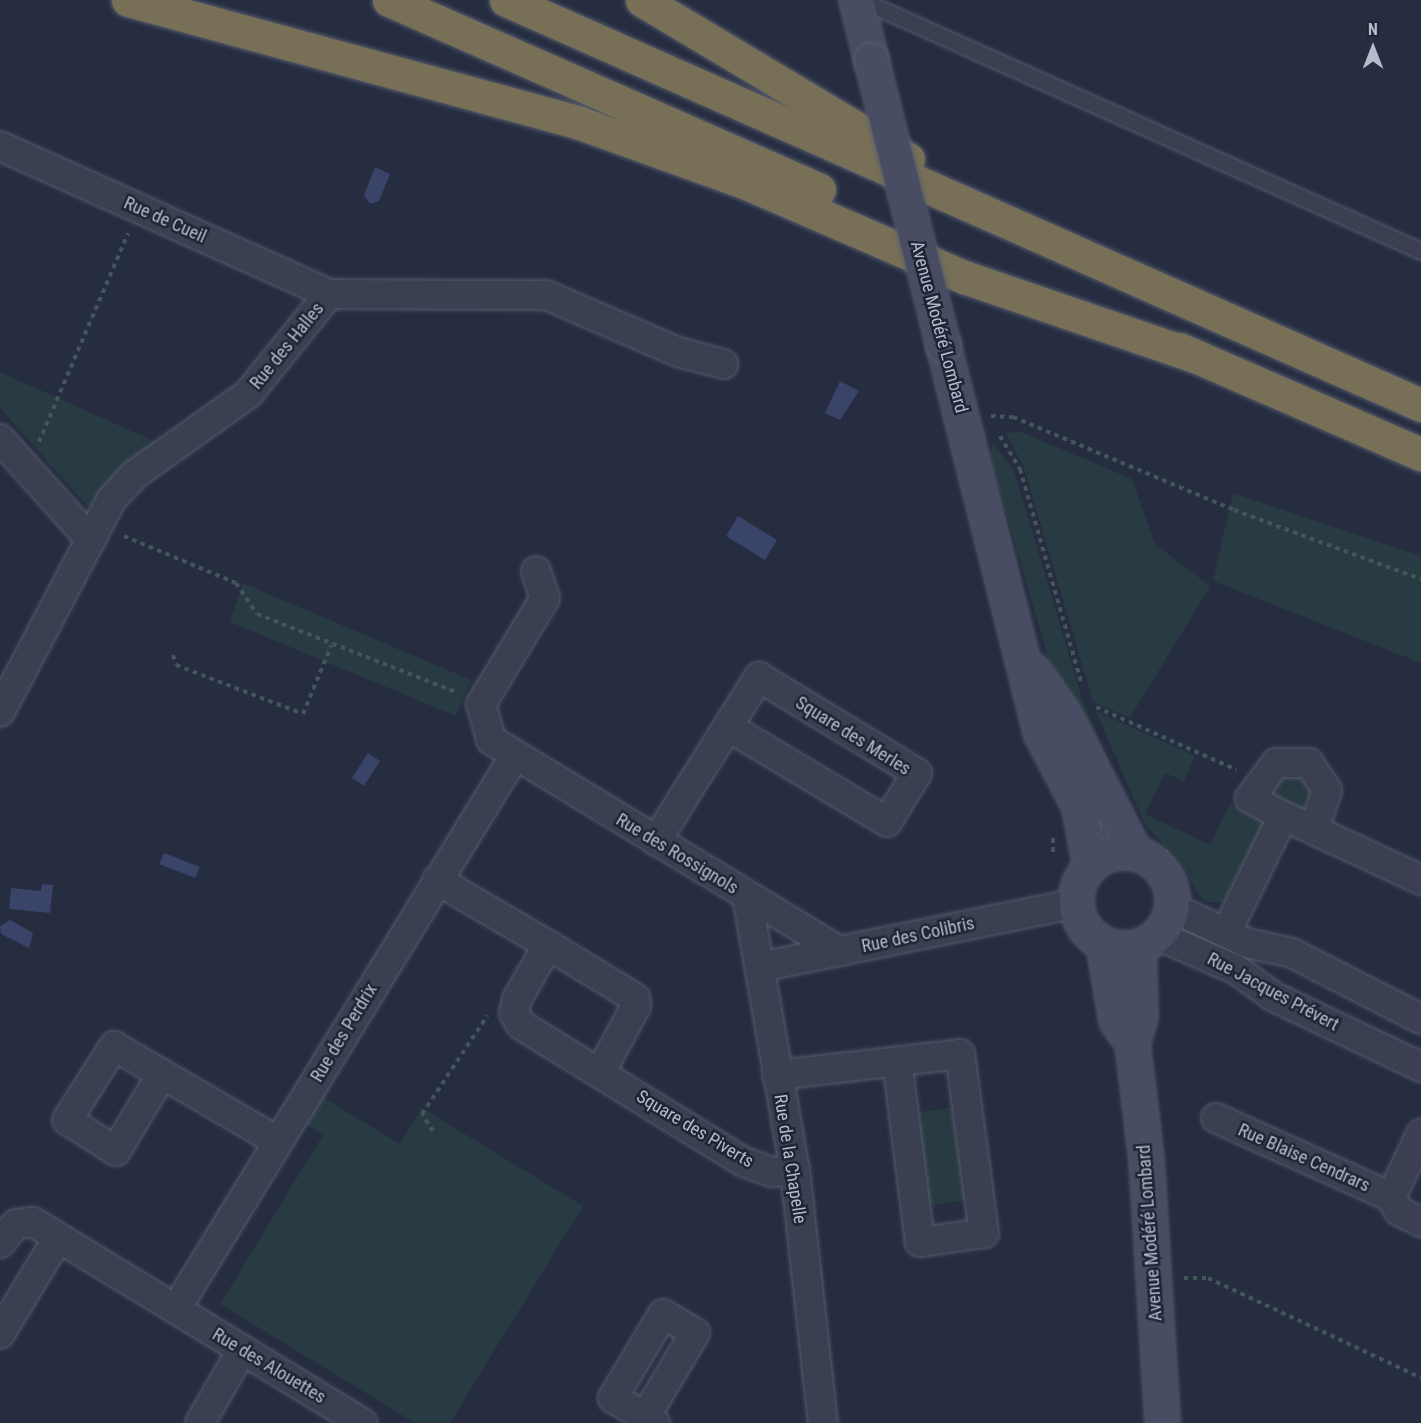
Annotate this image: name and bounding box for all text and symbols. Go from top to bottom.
north arrow [1343,18,1403,78]
text: N [1368,20,1378,39]
street label: Rue de Cueil [120,192,210,248]
street label: Avenue Modéré Lombard [906,239,972,415]
street label: Rue des Halles [245,298,329,394]
street label: Square des Merles [791,692,915,780]
street label: Rue des Rossignols [612,809,742,899]
street label: Rue des Colibris [860,913,976,957]
street label: Rue Jacques Prévert [1204,948,1342,1036]
street label: Rue des Perdrix [306,980,382,1086]
street label: Square des Piverts [633,1086,757,1172]
street label: Rue de la Chapelle [769,1093,811,1225]
street label: Rue Blaise Cendrars [1235,1119,1373,1197]
street label: Avenue Modéré Lombard [1133,1144,1167,1322]
street label: Rue des Alouettes [208,1324,330,1408]

